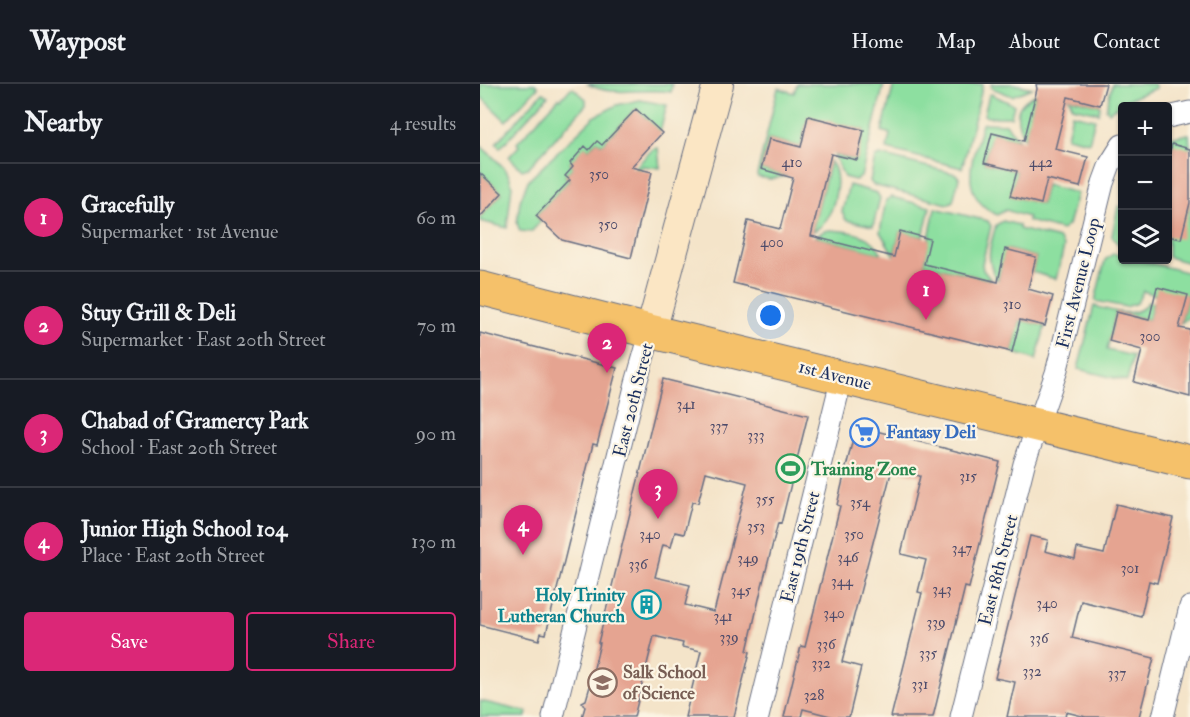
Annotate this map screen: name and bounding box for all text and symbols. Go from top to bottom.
text: Waypost [30,24,126,59]
text: Home [851,28,903,55]
text: Map [936,28,976,55]
text: About [1009,28,1060,55]
text: Contact [1093,28,1160,55]
map controls [1118,102,1172,264]
button: + [1118,102,1172,156]
text: Nearby [24,107,102,139]
text: 4 results [390,111,456,136]
house number: 410 [781,153,803,172]
house number: 442 [1029,153,1053,172]
button: − [1118,156,1172,210]
house number: 350 [589,165,609,184]
text: Gracefully [81,191,174,219]
text: 1 [40,205,47,230]
text: 60 m [416,205,456,230]
button: layers [1118,210,1172,264]
house number: 350 [598,215,618,234]
street label: First Avenue Loop [1051,215,1106,351]
text: Supermarket · 1st Avenue [81,219,278,244]
house number: 400 [760,233,784,252]
pin: 1 [906,270,946,320]
house number: 310 [1003,295,1021,314]
text: Stuy Grill & Deli [81,299,236,327]
your location [756,301,785,330]
text: 2 [38,313,49,338]
text: 70 m [417,313,456,338]
pin: 2 [588,324,626,373]
text: Supermarket · East 20th Street [81,327,326,352]
house number: 300 [1139,327,1161,346]
street label: East 20th Street [608,341,658,459]
street label: 1st Avenue [796,355,874,396]
house number: 341 [676,395,696,414]
text: Chabad of Gramercy Park [81,407,309,435]
supermarket icon: Fantasy Deli [849,416,881,448]
house number: 337 [710,417,728,436]
text: 3 [40,421,47,446]
text: 90 m [416,421,456,446]
place label: Fantasy Deli [886,421,976,444]
house number: 333 [747,426,765,445]
text: School · East 20th Street [81,435,277,460]
sports icon: Training Zone [774,453,806,485]
place label: Training Zone [810,458,917,481]
house number: 315 [959,467,977,486]
pin: 3 [638,470,678,519]
street label: East 19th Street [776,489,825,605]
house number: 355 [756,490,775,509]
house number: 354 [850,493,871,512]
pin: 4 [504,506,543,555]
street label: East 18th Street [974,512,1023,628]
text: Junior High School 104 [81,515,287,543]
house number: 353 [747,517,765,536]
house number: 340 [639,525,661,544]
house number: 350 [844,525,864,544]
text: 4 [38,529,49,554]
text: 130 m [411,529,456,554]
house number: 347 [952,539,972,558]
text: Place · East 20th Street [81,543,265,568]
house number: 346 [837,548,860,567]
house number: 349 [737,549,759,568]
house number: 336 [628,555,649,574]
house number: 301 [1121,559,1139,578]
house number: 344 [831,572,854,591]
house number: 343 [932,580,952,599]
house number: 345 [731,581,752,600]
place label: Holy Trinity Lutheran Church [498,584,626,628]
building icon: Holy Trinity Lutheran Church [630,589,662,621]
house number: 340 [1036,594,1058,613]
house number: 340 [823,604,845,623]
house number: 341 [713,607,733,626]
button: Save [24,612,234,671]
button: Share [246,612,456,671]
house number: 339 [926,613,946,632]
house number: 339 [719,628,739,647]
house number: 336 [1029,629,1050,648]
house number: 336 [816,635,837,654]
house number: 335 [919,644,937,663]
house number: 332 [811,654,831,673]
place label: Salk School of Science [623,661,706,705]
house number: 332 [1022,662,1042,681]
house number: 337 [1108,664,1126,683]
school or university icon: Salk School of Science [586,666,618,698]
house number: 331 [912,675,928,694]
house number: 328 [804,686,824,705]

